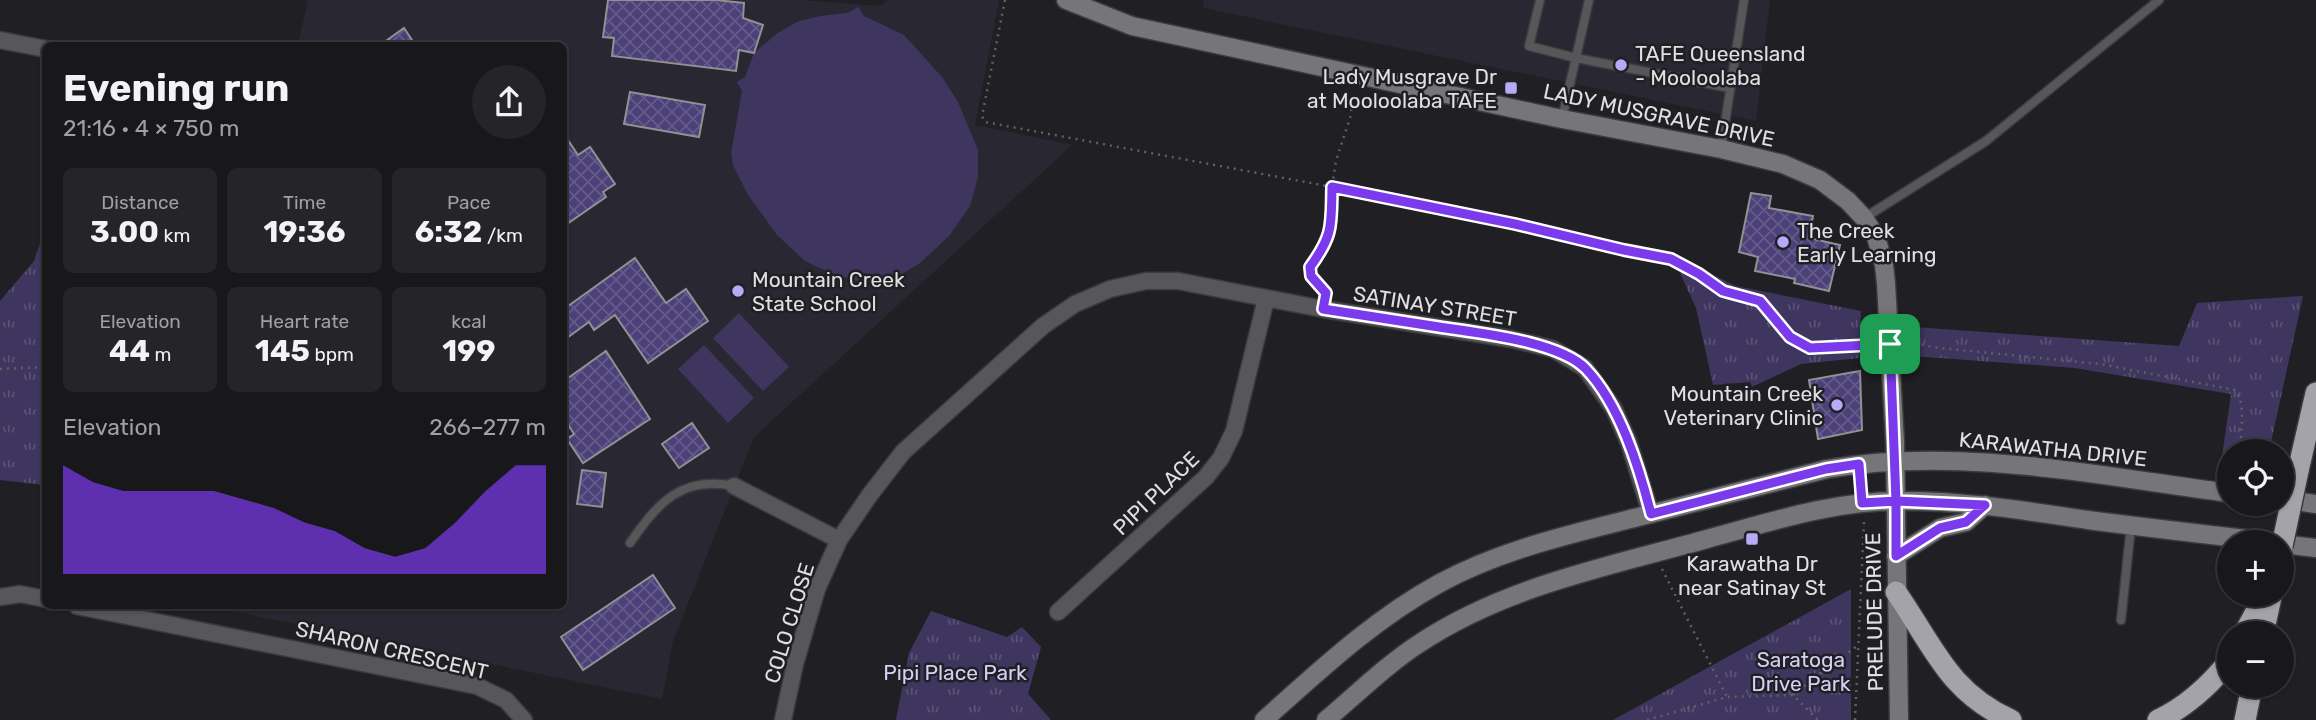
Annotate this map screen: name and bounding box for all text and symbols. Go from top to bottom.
place label: TAFE Queensland - Mooloolaba [1635,41,1806,90]
marker: TAFE Queensland - Mooloolaba [1613,57,1629,73]
place label: Lady Musgrave Dr at Mooloolaba TAFE [1307,64,1497,113]
text: Evening run [63,65,289,111]
button: share [472,65,546,139]
street label: LADY MUSGRAVE DRIVE [1541,78,1777,152]
marker: Lady Musgrave Dr at Mooloolaba TAFE [1503,80,1519,96]
text: 21:16 · 4 × 750 m [63,114,239,142]
text: Distance [101,191,179,214]
text: Time [283,191,326,214]
text: Pace [447,191,491,214]
text: 3.00 [90,214,159,250]
text: 19:36 [263,214,346,250]
text: 6:32 [415,214,482,250]
place label: The Creek Early Learning [1797,218,1937,267]
text: km [159,224,190,247]
text: /km [482,224,523,247]
marker: The Creek Early Learning [1775,234,1791,250]
place label: Mountain Creek State School [752,267,905,316]
street label: SATINAY STREET [1352,281,1518,331]
marker: Mountain Creek State School [730,283,746,299]
text: Elevation [99,310,181,333]
text: Heart rate [260,310,349,333]
text: kcal [451,310,486,333]
pin [1860,314,1920,374]
icon: arrive [1871,325,1909,363]
text: 44 [109,333,150,369]
text: 145 [255,333,310,369]
text: 199 [442,333,496,369]
text: m [150,343,171,366]
text: bpm [310,343,354,366]
place label: Mountain Creek Veterinary Clinic [1664,381,1823,430]
marker: Mountain Creek Veterinary Clinic [1829,397,1845,413]
text: Elevation [63,413,162,441]
text: 266–277 m [429,413,546,441]
street label: KARAWATHA DRIVE [1958,427,2148,471]
map controls [2217,439,2294,698]
button: locate [2217,439,2294,516]
street label: PIPI PLACE [1108,446,1204,540]
button: + [2217,530,2294,607]
marker: Karawatha Dr near Satinay St [1744,531,1760,547]
street label: PRELUDE DRIVE [1860,532,1888,692]
place label: Karawatha Dr near Satinay St [1678,551,1826,600]
street label: COLO CLOSE [759,560,819,686]
street label: SHARON CRESCENT [293,616,491,684]
button: − [2217,621,2294,698]
park label: Saratoga Drive Park [1751,647,1851,696]
park label: Pipi Place Park [883,660,1027,685]

